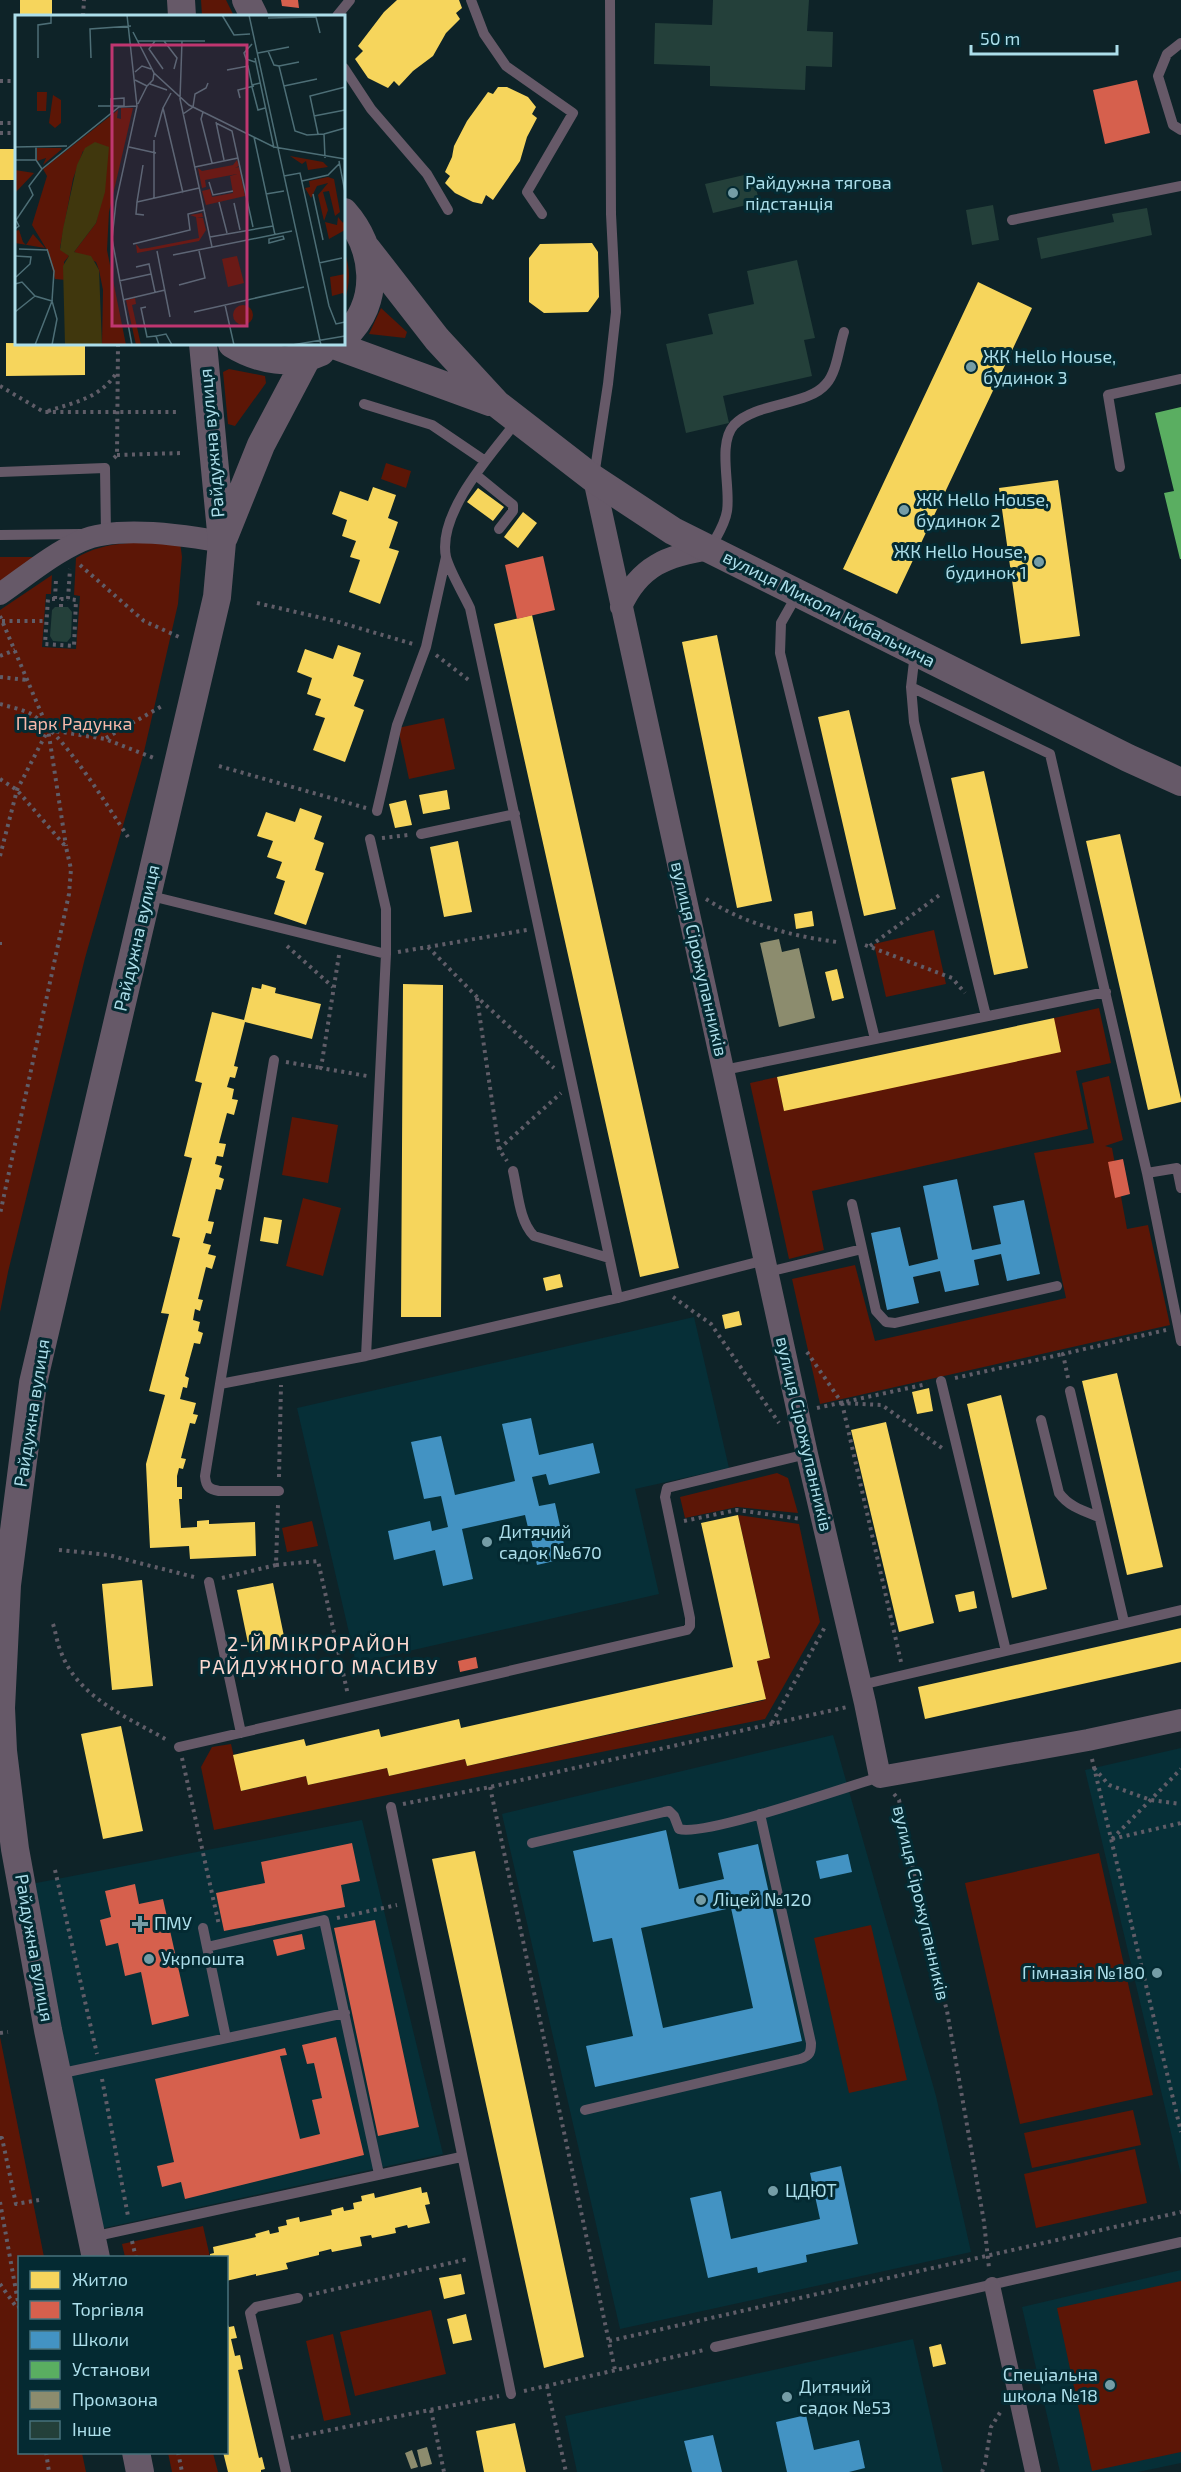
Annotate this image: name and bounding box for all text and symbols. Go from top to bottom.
inset map [15,15,345,345]
scale bar [971,18,1116,56]
text: 50 m [980,27,1020,49]
place label: Райдужна тягова пiдстанцiя [745,171,892,214]
marker: Райдужна тягова пiдстанцiя [726,186,740,200]
place label: ЖК Hello House, будинок 3 [983,345,1116,388]
marker: ЖК Hello House, будинок 3 [964,360,978,374]
street label: Райдужна вулиця [194,368,228,519]
place label: ЖК Hello House, будинок 2 [916,488,1049,531]
marker: ЖК Hello House, будинок 2 [897,503,911,517]
place label: ЖК Hello House, будинок 1 [894,540,1027,583]
street label: вулиця Миколи Кибальчича [720,545,939,671]
marker: ЖК Hello House, будинок 1 [1032,555,1046,569]
park label: Парк Радунка [16,712,132,734]
street label: вулиця Сірожупанників [667,859,733,1058]
street label: Райдужна вулиця [108,862,164,1013]
street label: вулиця Сірожупанників [772,1334,838,1533]
street label: Райдужна вулиця [8,1337,54,1488]
place label: Дитячий садок №670 [499,1520,602,1563]
marker: Дитячий садок №670 [480,1535,494,1549]
district label: 2-Й МІКРОРАЙОН РАЙДУЖНОГО МАСИВУ [199,1631,439,1678]
street label: вулиця Сірожупанників [889,1803,955,2002]
street label: Райдужна вулиця [11,1872,59,2023]
place label: Ліцей №120 [713,1888,812,1910]
marker: Ліцей №120 [694,1893,708,1907]
place label: ПМУ [154,1912,192,1934]
marker: ПМУ [131,1915,149,1933]
place label: Укрпошта [161,1947,245,1969]
marker: Укрпошта [142,1952,156,1966]
place label: Гімназія №180 [1022,1961,1145,1983]
marker: Гімназія №180 [1150,1966,1164,1980]
place label: ЦДЮТ [785,2179,837,2201]
marker: ЦДЮТ [766,2184,780,2198]
legend [18,2256,228,2454]
text: Житло [72,2268,128,2290]
text: Торгівля [72,2298,144,2320]
text: Школи [72,2328,129,2350]
text: Установи [72,2358,150,2380]
place label: Спеціальна школа №18 [1002,2363,1098,2406]
place label: Дитячий садок №53 [799,2375,891,2418]
marker: Спеціальна школа №18 [1103,2378,1117,2392]
text: Промзона [72,2388,158,2410]
marker: Дитячий садок №53 [780,2390,794,2404]
text: Інше [72,2418,111,2440]

